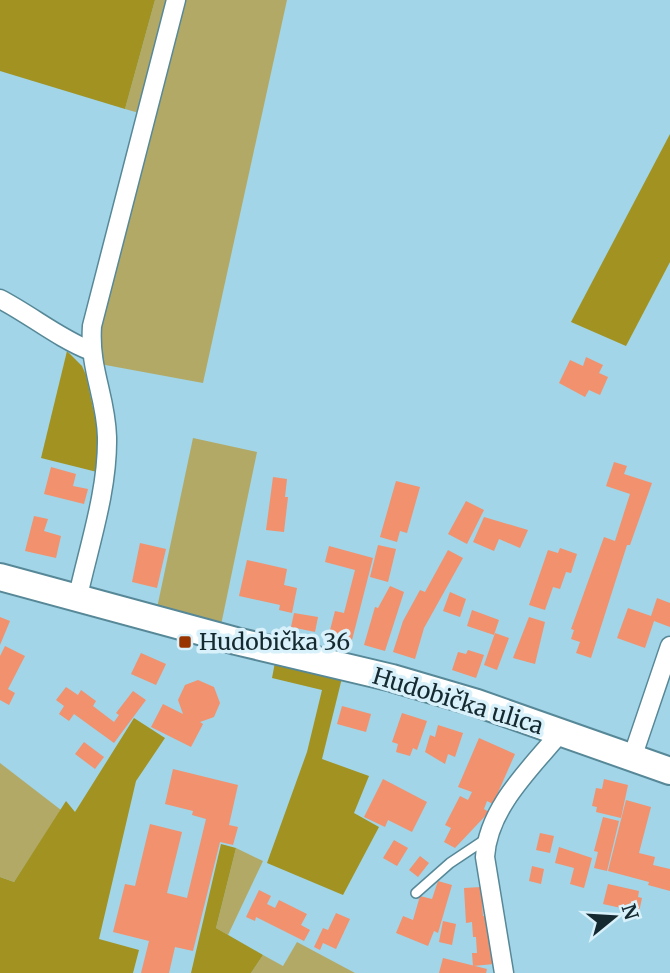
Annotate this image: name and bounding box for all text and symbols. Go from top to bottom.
place label: Hudobička 36 [199,627,350,656]
marker: Hudobička 36 [177,634,193,650]
street label: Hudobička ulica [369,661,547,740]
north arrow [579,882,649,952]
text: N [616,901,644,923]

